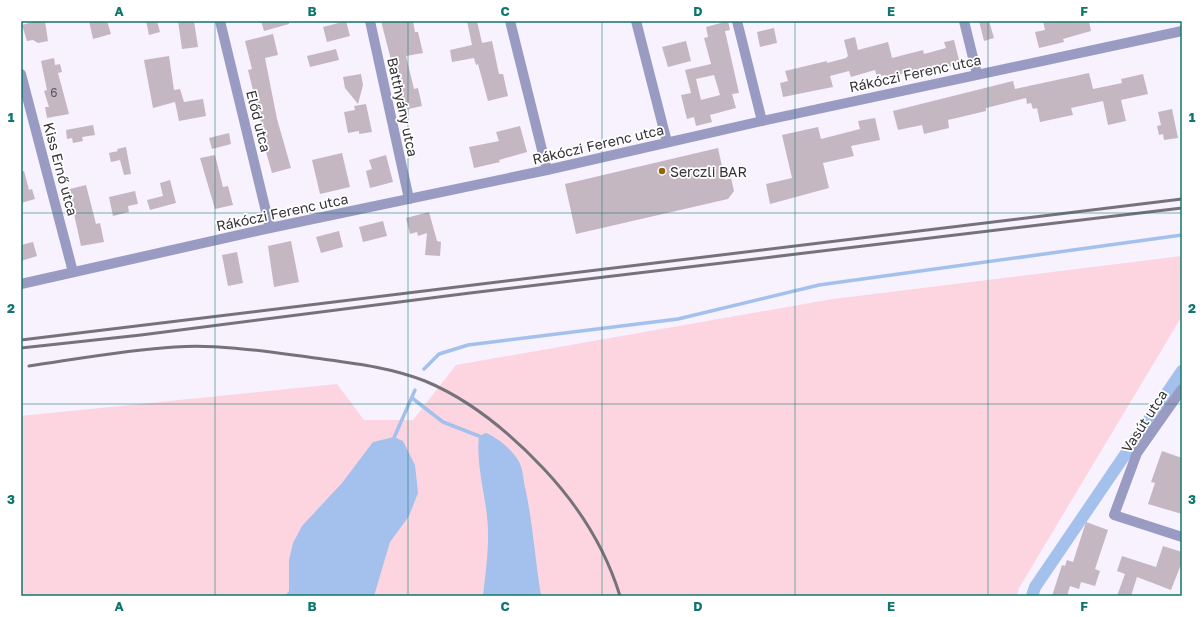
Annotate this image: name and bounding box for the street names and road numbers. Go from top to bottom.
street label: Rákóczi Ferenc utca [847,51,983,95]
street label: Batthyány utca [384,56,422,158]
street label: Előd utca [243,88,275,154]
street label: Kiss Ernő utca [40,120,82,218]
street label: Rákóczi Ferenc utca [531,121,665,167]
street label: Rákóczi Ferenc utca [214,190,350,234]
street label: Vasút utca [1118,387,1170,455]

